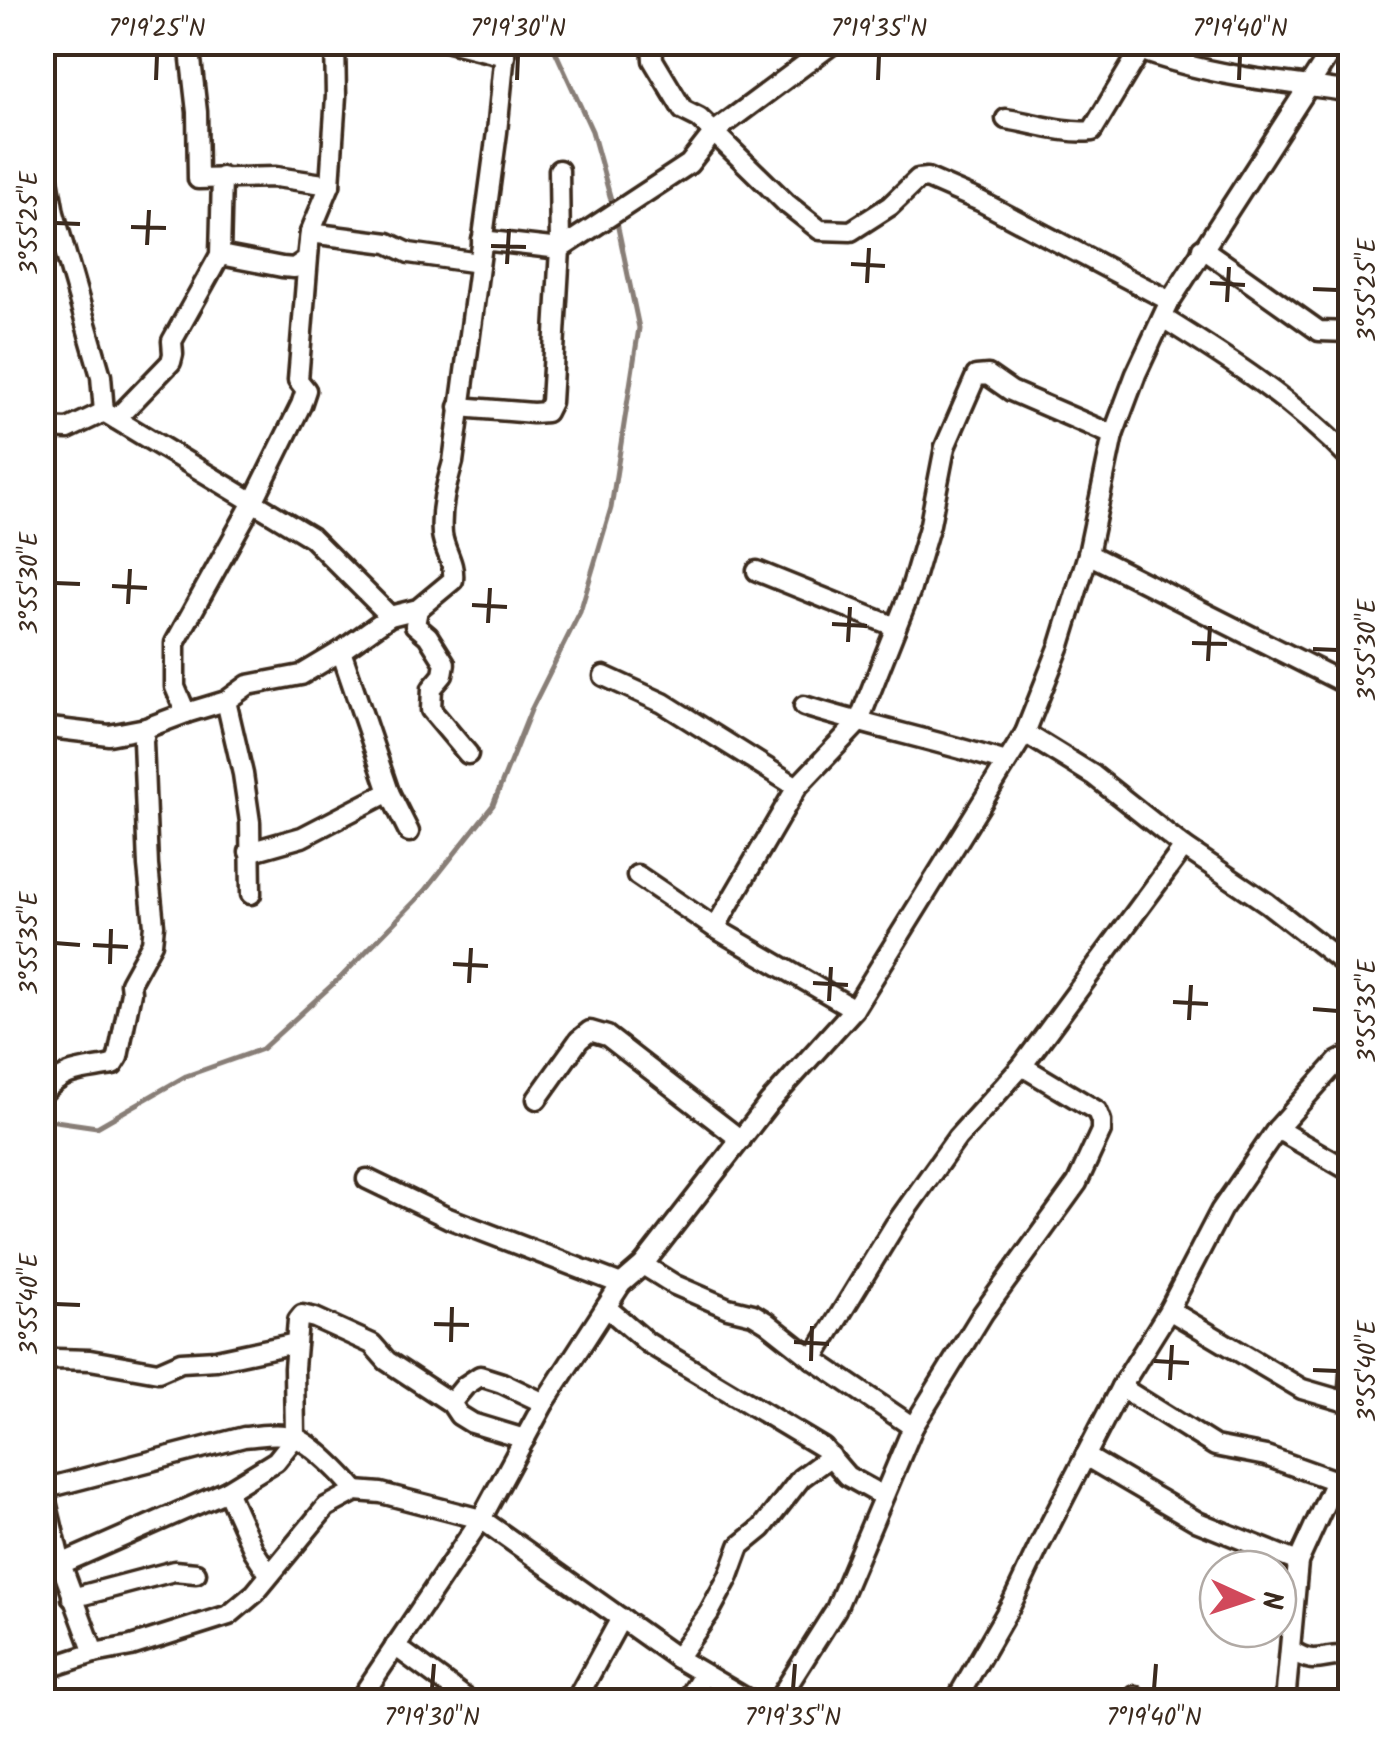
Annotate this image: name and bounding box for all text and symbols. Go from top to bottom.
text: 7°19'25"N [109,9,205,49]
text: 7°19'30"N [470,9,566,49]
text: 7°19'35"N [831,9,927,49]
text: 7°19'40"N [1192,9,1288,49]
text: 3°55'25"E [10,170,50,275]
text: 3°55'25"E [1348,237,1388,342]
text: 3°55'30"E [10,530,50,634]
text: 3°55'30"E [1348,597,1388,701]
text: 3°55'35"E [10,890,50,995]
text: 3°55'35"E [1348,958,1388,1063]
text: 3°55'40"E [10,1251,50,1355]
text: 3°55'40"E [1348,1318,1388,1422]
north arrow [1198,1549,1298,1649]
text: N [1248,1590,1293,1611]
text: 7°19'30"N [384,1698,480,1738]
text: 7°19'35"N [745,1698,841,1738]
text: 7°19'40"N [1106,1698,1202,1738]

